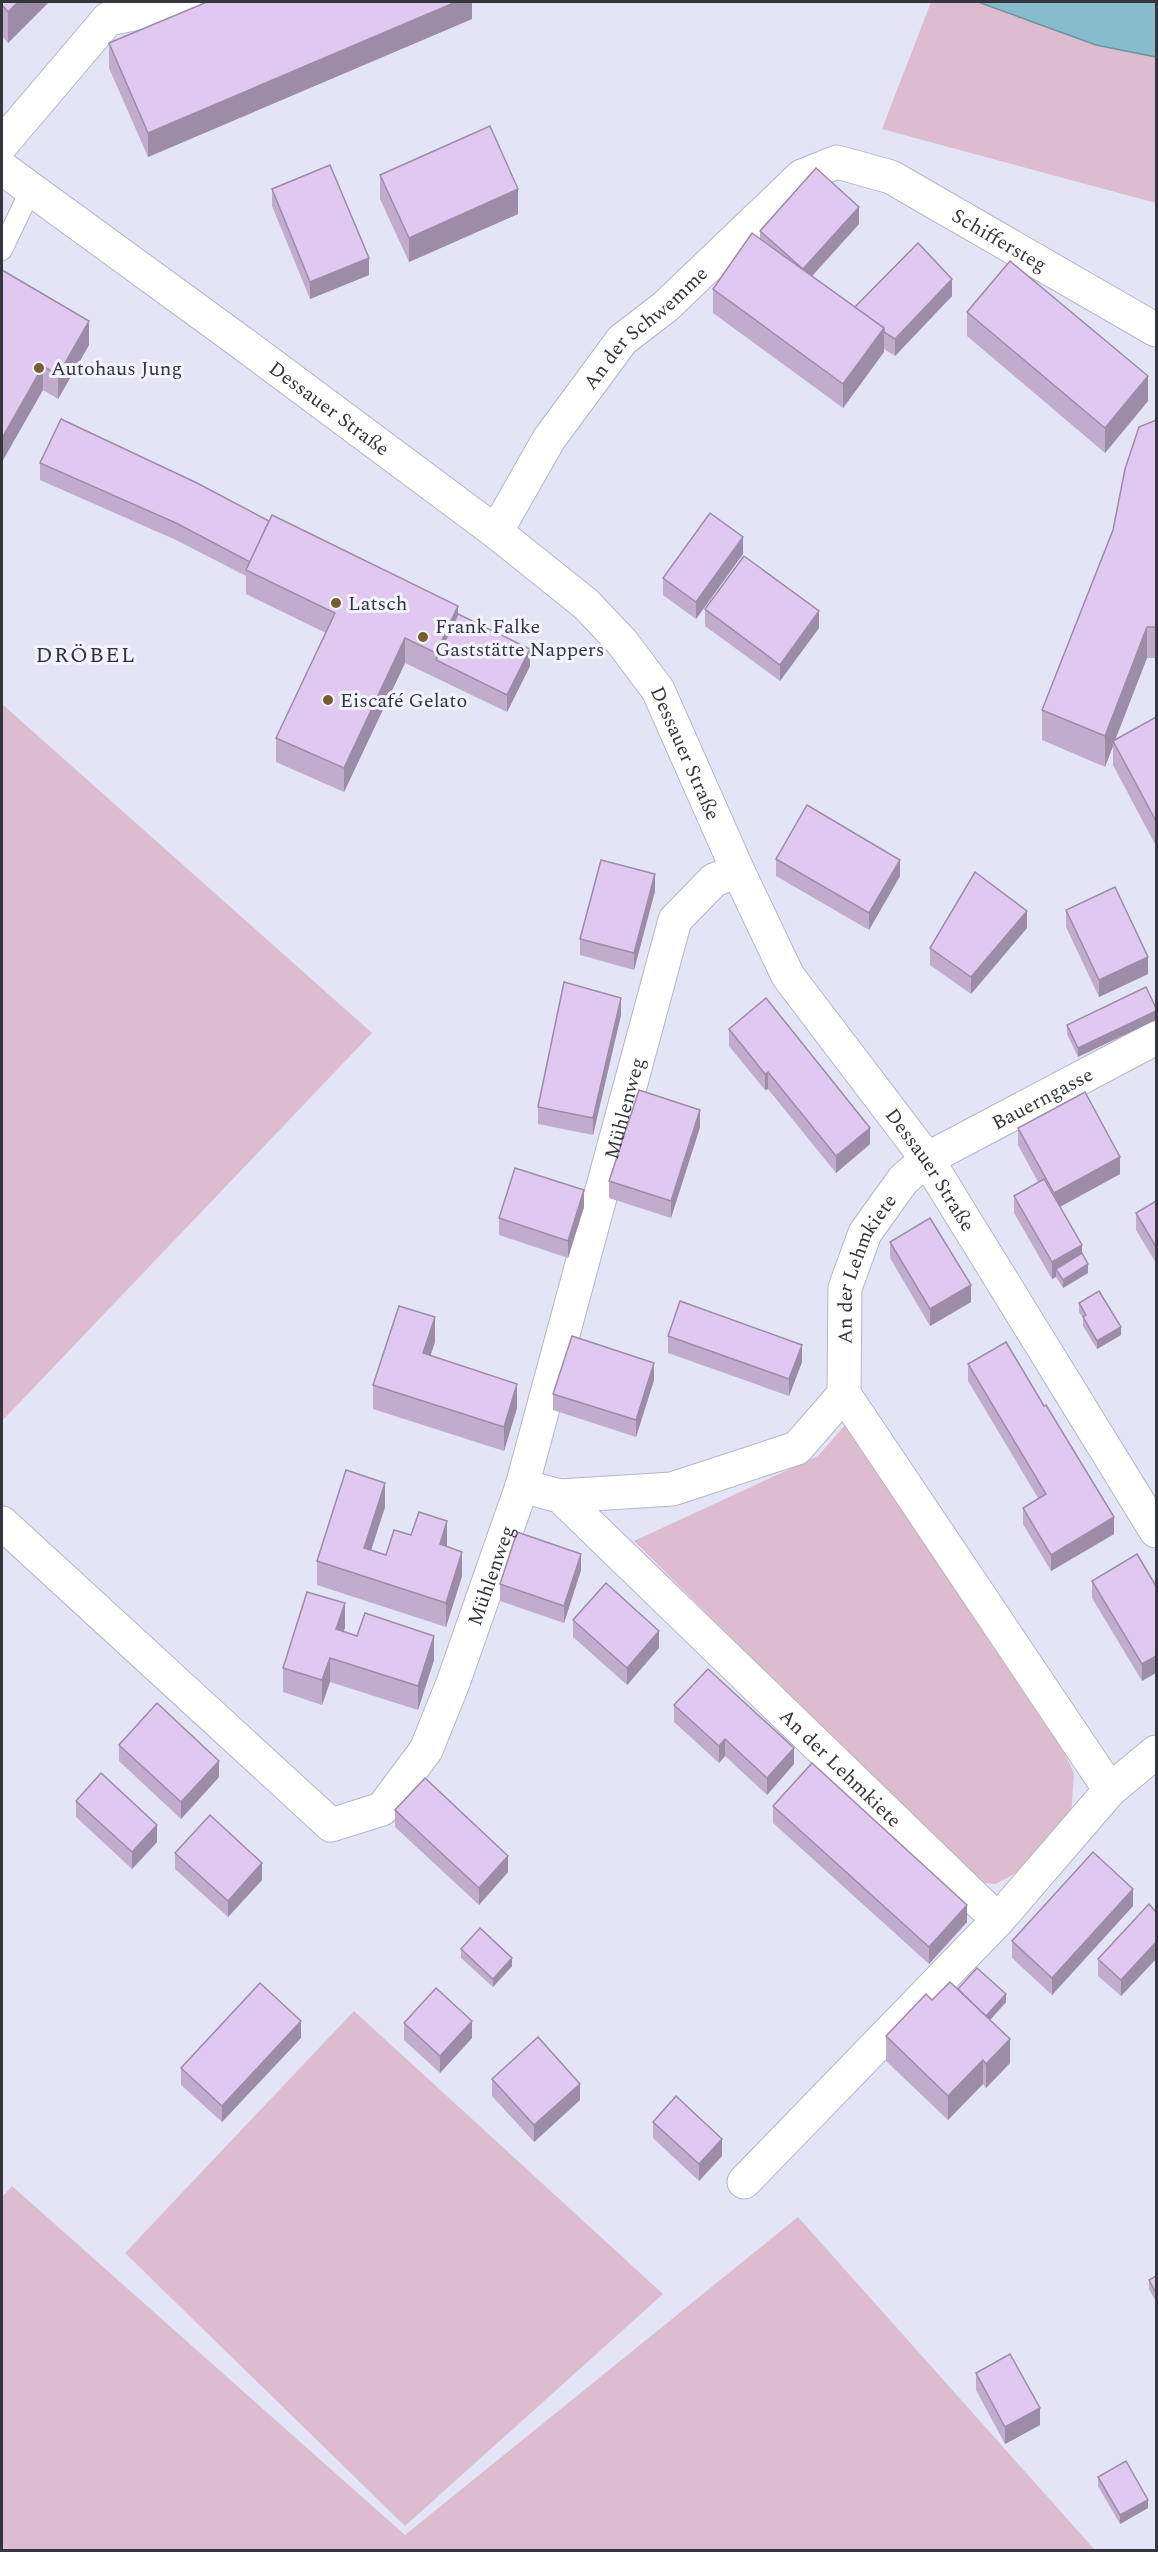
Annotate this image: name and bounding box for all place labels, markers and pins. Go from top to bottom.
place label: Autohaus Jung [51,354,182,384]
marker: Autohaus Jung [32,361,46,375]
place label: Latsch [348,589,407,619]
marker: Latsch [329,596,343,610]
place label: Frank Falke Gaststätte Nappers [435,612,604,665]
marker: Frank Falke Gaststätte Nappers [416,630,430,644]
place label: Eiscafé Gelato [340,686,467,716]
marker: Eiscafé Gelato [321,693,335,707]

